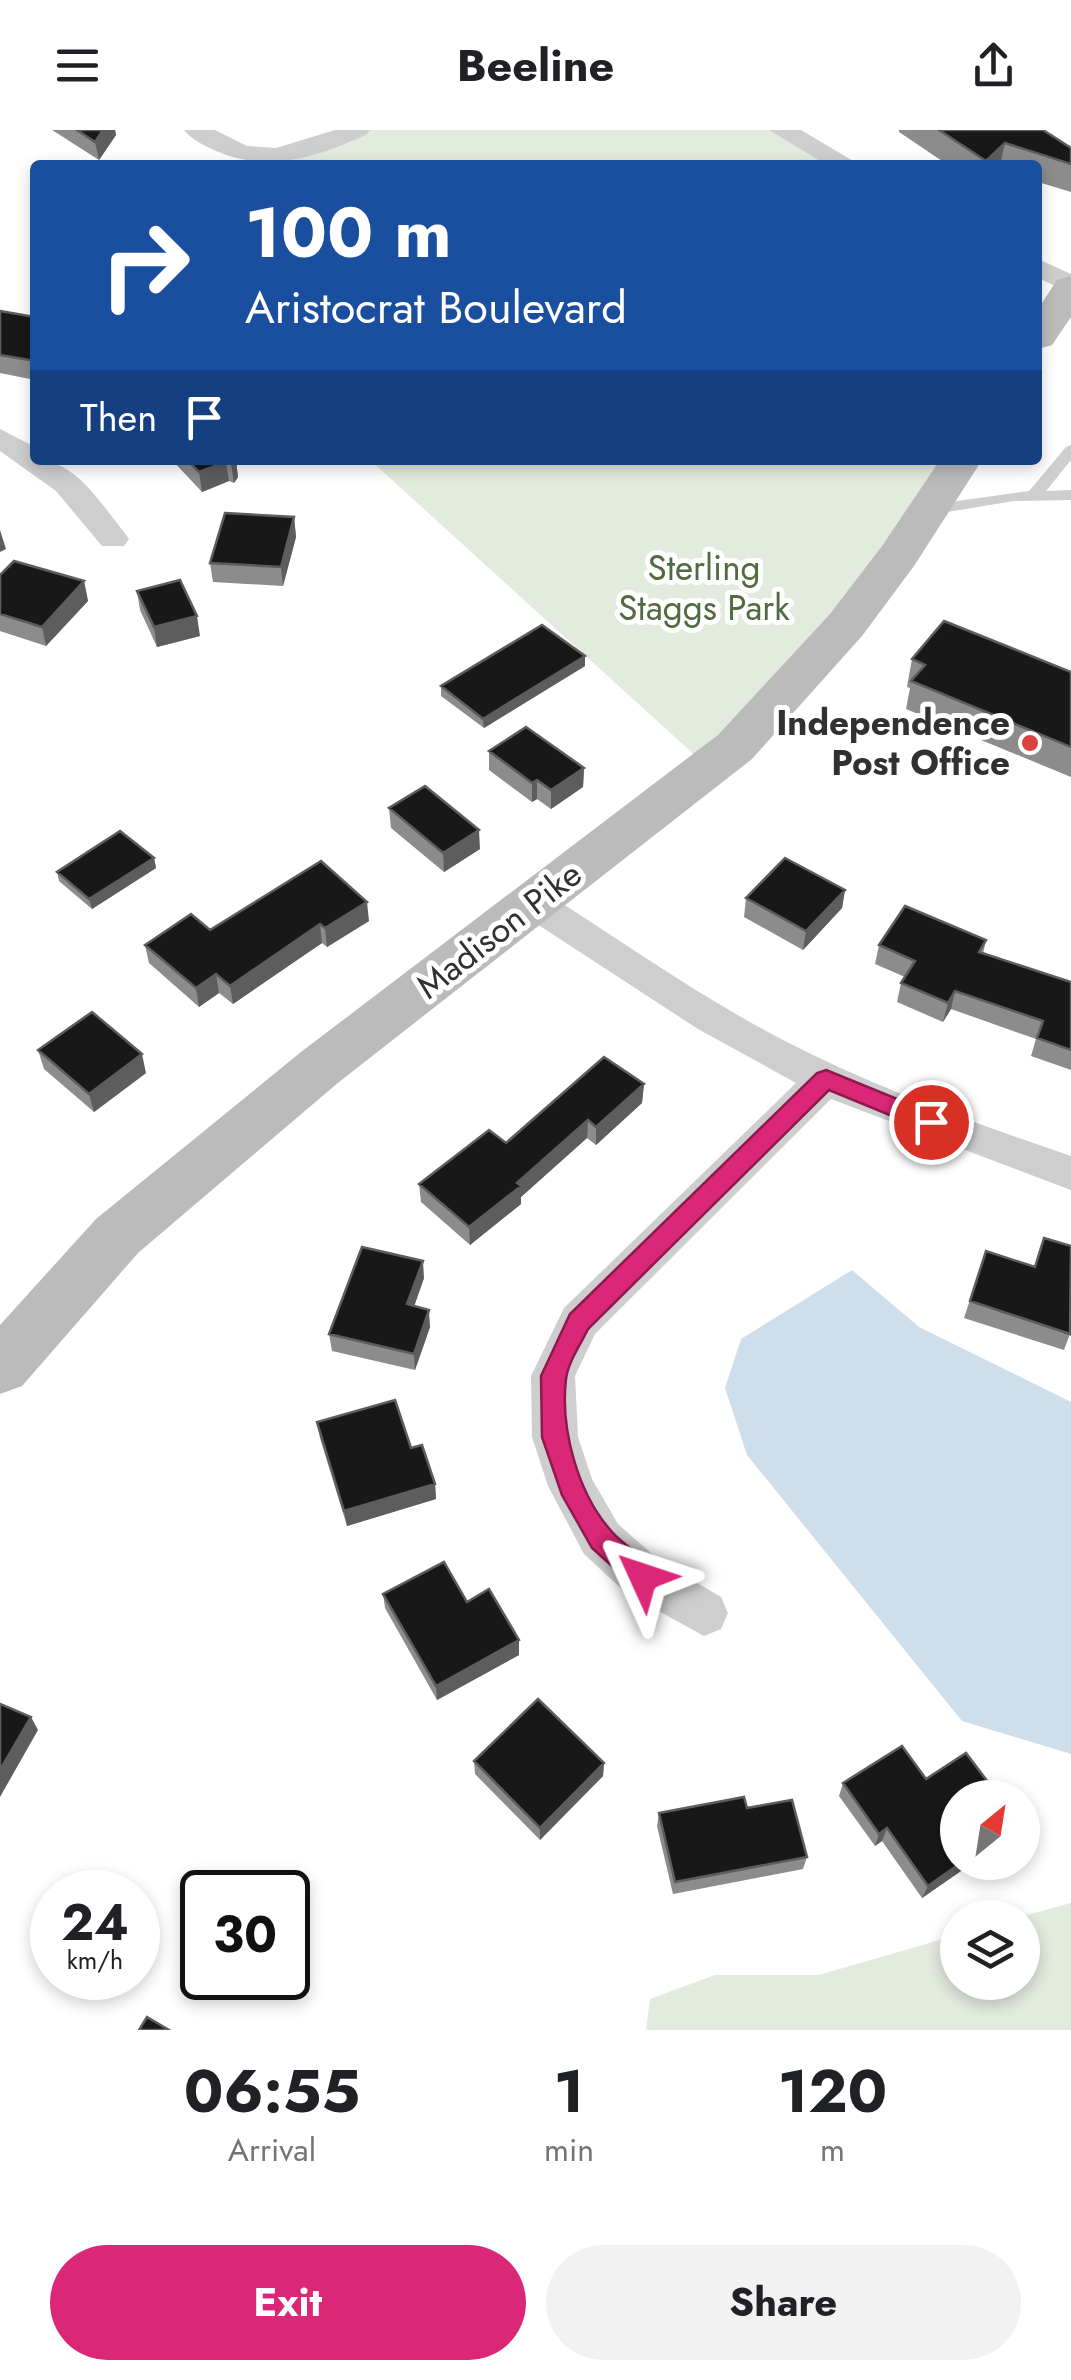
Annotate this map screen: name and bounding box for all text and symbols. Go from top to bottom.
text: Beeline [457,33,614,98]
icon: menu [50,38,105,93]
icon: share [966,38,1021,93]
text: 100 m [245,182,452,283]
icon: right [80,200,210,330]
text: Aristocrat Boulevard [245,275,627,340]
text: Then [80,390,157,445]
icon: arrive [177,390,232,445]
park label: Sterling Staggs Park [618,543,790,633]
place label: Independence Post Office [776,698,1010,788]
marker: Independence Post Office [1019,732,1041,754]
street label: Madison Pike [406,849,592,1011]
pin [889,1080,974,1165]
icon: arrive [904,1095,959,1150]
position arrow [591,1525,695,1629]
north arrow [940,1780,1040,1880]
map controls [940,1780,1040,2000]
speed limit sign: 30 [180,1870,310,2000]
text: 24 [61,1886,129,1959]
button: layers [940,1900,1040,2000]
text: km/h [67,1942,123,1978]
text: 06:55 [184,2048,360,2135]
text: 1 [554,2048,584,2135]
text: 120 [778,2048,887,2135]
text: Arrival [228,2127,316,2173]
text: min [544,2127,594,2173]
text: m [820,2127,845,2173]
button: Exit [50,2245,526,2360]
button: Share [546,2245,1021,2360]

